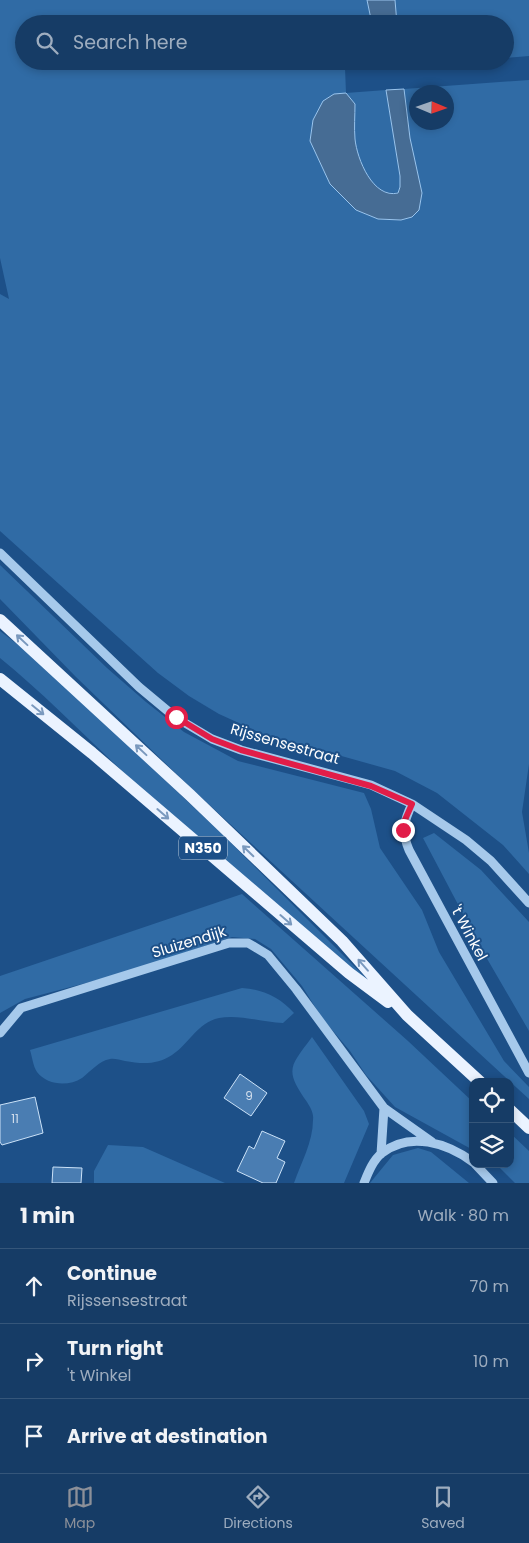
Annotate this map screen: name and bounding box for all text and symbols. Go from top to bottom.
search box [15,15,514,70]
icon: search [33,29,61,57]
text: Search here [73,29,187,56]
north arrow [409,85,454,130]
one-way arrow [15,634,28,646]
one-way arrow [31,705,44,716]
route start [165,706,188,729]
street label: Rijssensestraat [228,718,342,769]
one-way arrow [135,744,148,756]
one-way arrow [156,809,169,820]
route end [392,819,415,842]
road number: N350 [179,836,227,860]
one-way arrow [241,845,254,857]
street label: 't Winkel [446,901,493,964]
one-way arrow [280,914,293,926]
street label: Sluizendijk [149,920,229,963]
one-way arrow [357,959,369,972]
map controls [469,1078,514,1168]
button: locate [469,1078,514,1123]
house number: 9 [245,1087,253,1104]
house number: 11 [11,1110,19,1127]
button: layers [469,1123,514,1168]
text: 1 min [20,1201,75,1230]
text: Walk · 80 m [418,1204,509,1227]
text: Continue [67,1260,157,1287]
icon: ahead [20,1272,48,1300]
text: 70 m [469,1275,509,1298]
text: Rijssensestraat [67,1289,187,1312]
text: Turn right [67,1335,163,1362]
icon: right [20,1347,48,1375]
text: 10 m [473,1350,509,1373]
text: 't Winkel [67,1364,132,1387]
icon: arrive [20,1422,48,1450]
text: Arrive at destination [67,1423,268,1450]
tab: Map [64,1483,95,1534]
tab: Directions [223,1483,293,1534]
tab: Saved [421,1483,465,1534]

